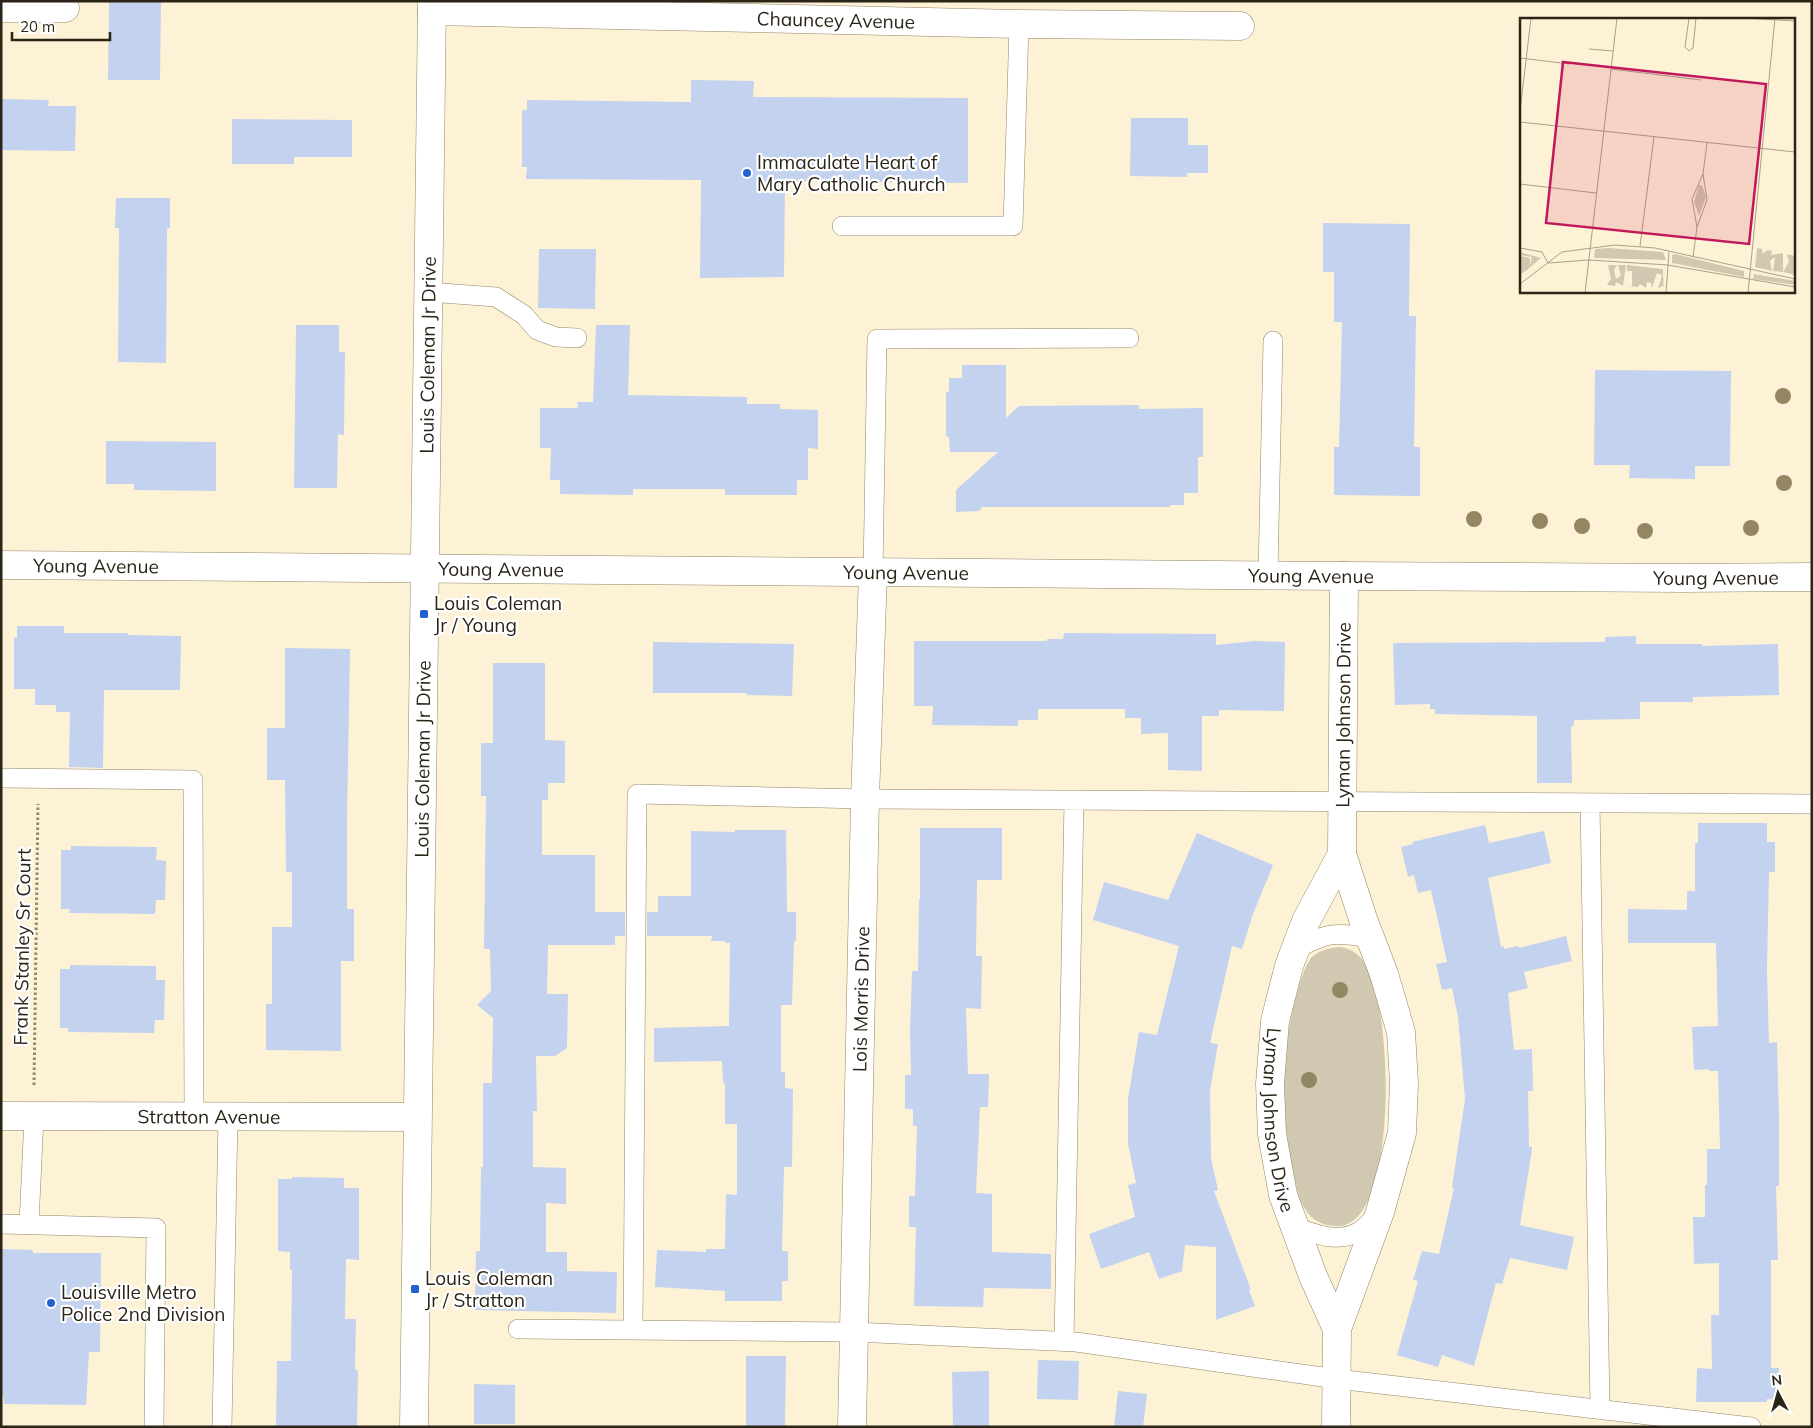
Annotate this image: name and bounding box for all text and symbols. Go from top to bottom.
street label: Chauncey Avenue [756,6,915,34]
scale bar [12,10,110,42]
text: 20 m [20,17,55,36]
inset map [1520,18,1796,292]
place label: Immaculate Heart of Mary Catholic Church [757,150,946,196]
marker: Immaculate Heart of Mary Catholic Church [741,167,753,179]
street label: Louis Coleman Jr Drive [414,256,441,454]
street label: Young Avenue [32,553,159,578]
street label: Young Avenue [437,557,564,582]
street label: Young Avenue [842,560,969,585]
street label: Young Avenue [1247,563,1374,588]
street label: Young Avenue [1652,565,1779,590]
place label: Louis Coleman Jr / Young [434,591,562,637]
marker: Louis Coleman Jr / Young [418,608,430,620]
street label: Lyman Johnson Drive [1330,622,1356,808]
street label: Louis Coleman Jr Drive [409,660,436,858]
street label: Frank Stanley Sr Court [8,848,36,1046]
street label: Lois Morris Drive [847,926,874,1072]
street label: Lyman Johnson Drive [1258,1027,1300,1215]
street label: Stratton Avenue [138,1104,280,1129]
place label: Louis Coleman Jr / Stratton [425,1266,553,1312]
place label: Louisville Metro Police 2nd Division [61,1280,226,1326]
marker: Louis Coleman Jr / Stratton [409,1283,421,1295]
marker: Louisville Metro Police 2nd Division [45,1297,57,1309]
north arrow [1753,1368,1803,1418]
text: N [1770,1371,1783,1390]

